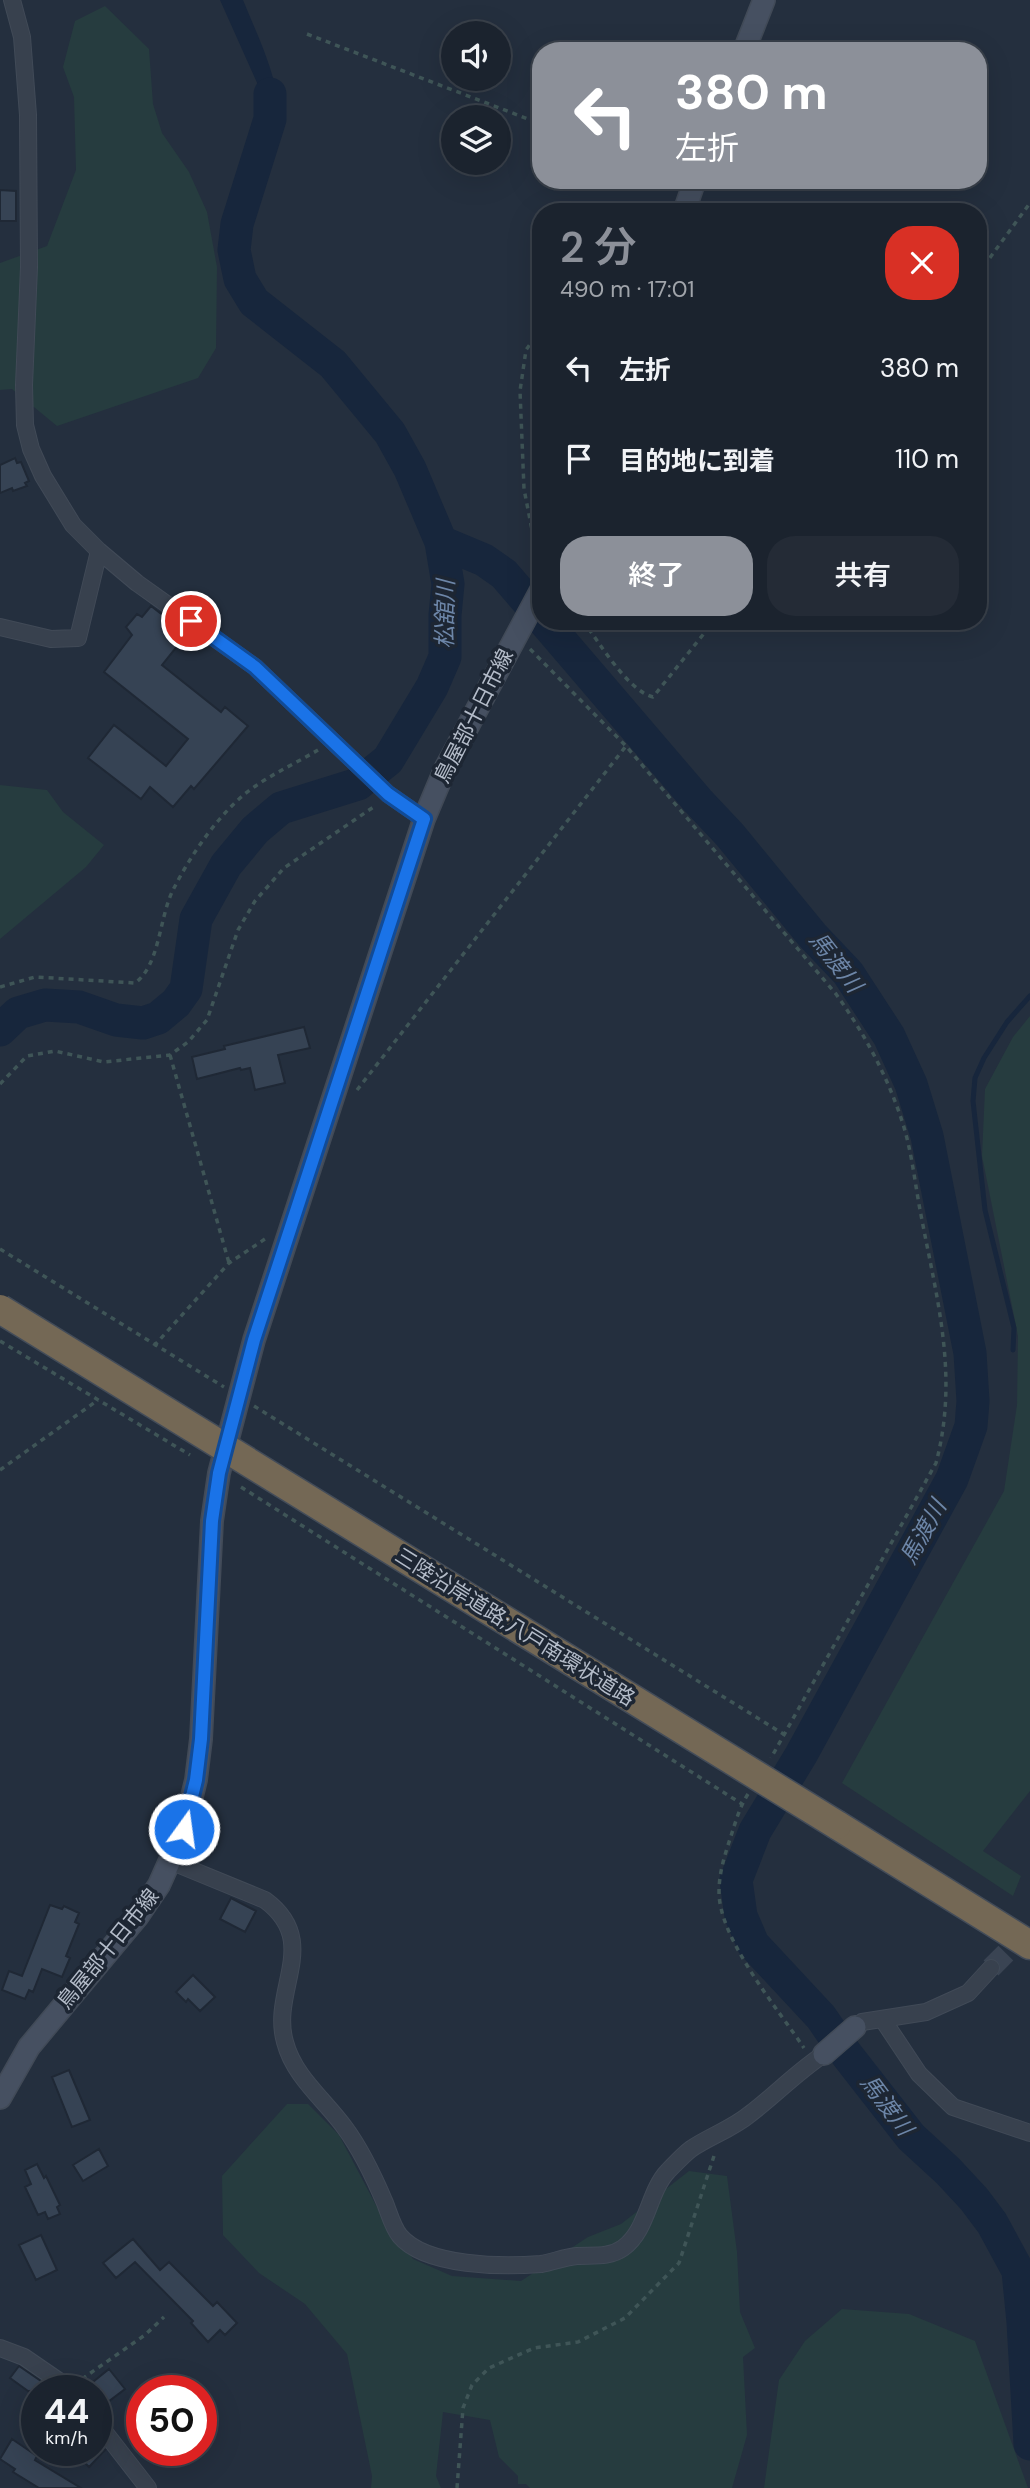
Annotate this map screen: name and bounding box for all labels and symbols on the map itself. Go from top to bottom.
water label: 松舘川 [429,576,461,649]
pin [161,591,221,651]
street label: 鳥屋部十日市線 [428,644,520,788]
water label: 馬渡川 [803,926,871,1001]
water label: 馬渡川 [893,1492,954,1569]
street label: 三陸沿岸道路;八戸南環状道路 [390,1542,640,1712]
position arrow [147,1792,221,1866]
street label: 鳥屋部十日市線 [51,1883,165,2015]
water label: 馬渡川 [854,2068,922,2144]
speed limit sign: 50 [126,2375,217,2466]

